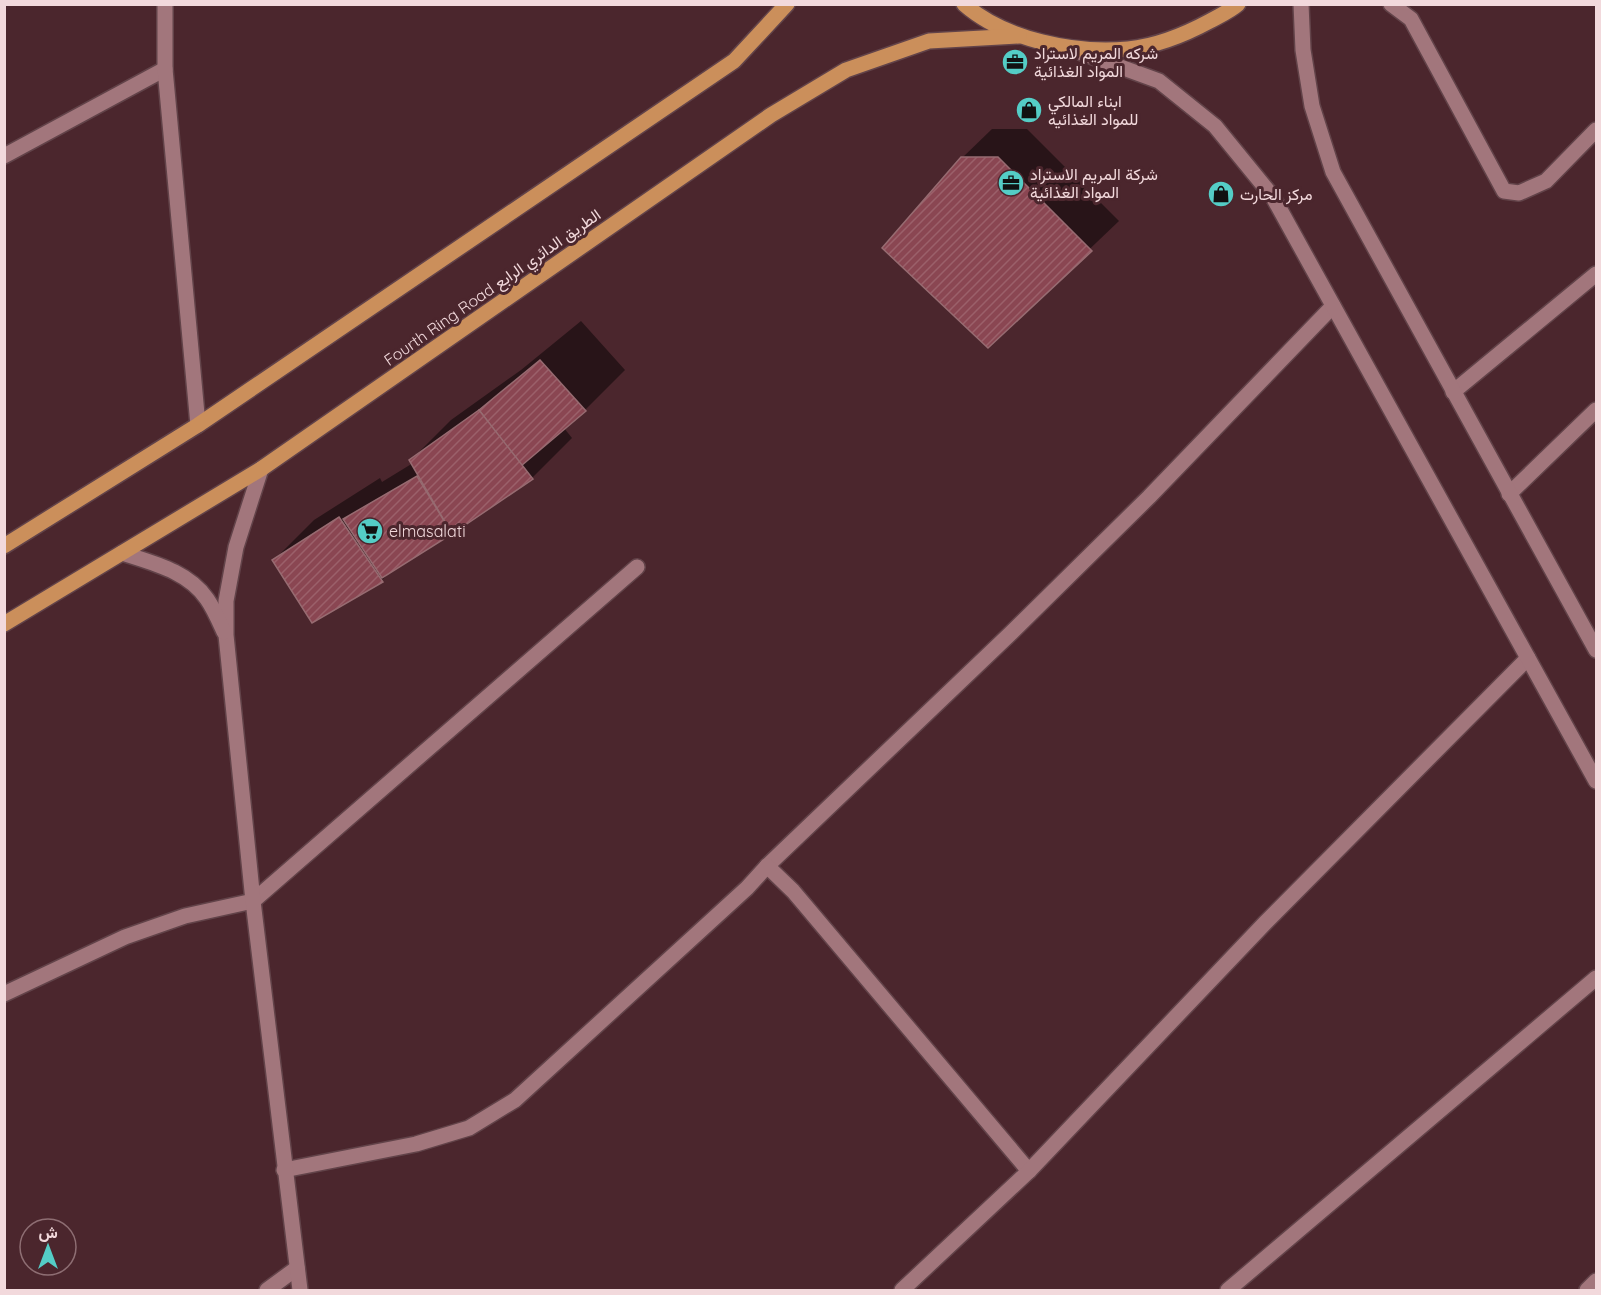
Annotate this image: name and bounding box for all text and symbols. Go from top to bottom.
place label: شركه المريم لاستراد المواد الغذائية [1034,43,1158,82]
office icon: شركه المريم لاستراد المواد الغذائية [1000,47,1030,77]
place label: ابناء المالكي للمواد الغذائيه [1048,91,1138,130]
shop icon: ابناء المالكي للمواد الغذائيه [1014,95,1044,125]
place label: شركة المريم الاستراد المواد الغذائية [1030,164,1158,203]
office icon: شركة المريم الاستراد المواد الغذائية [996,168,1026,198]
shop icon: مركز الحارت [1206,179,1236,209]
place label: مركز الحارت [1240,184,1313,205]
street label: Fourth Ring Road الطريق الدائري الرابع [380,204,607,373]
supermarket icon: elmasalati [355,516,385,546]
place label: elmasalati [389,521,466,541]
north arrow [18,1217,78,1277]
text: ش [38,1222,58,1242]

